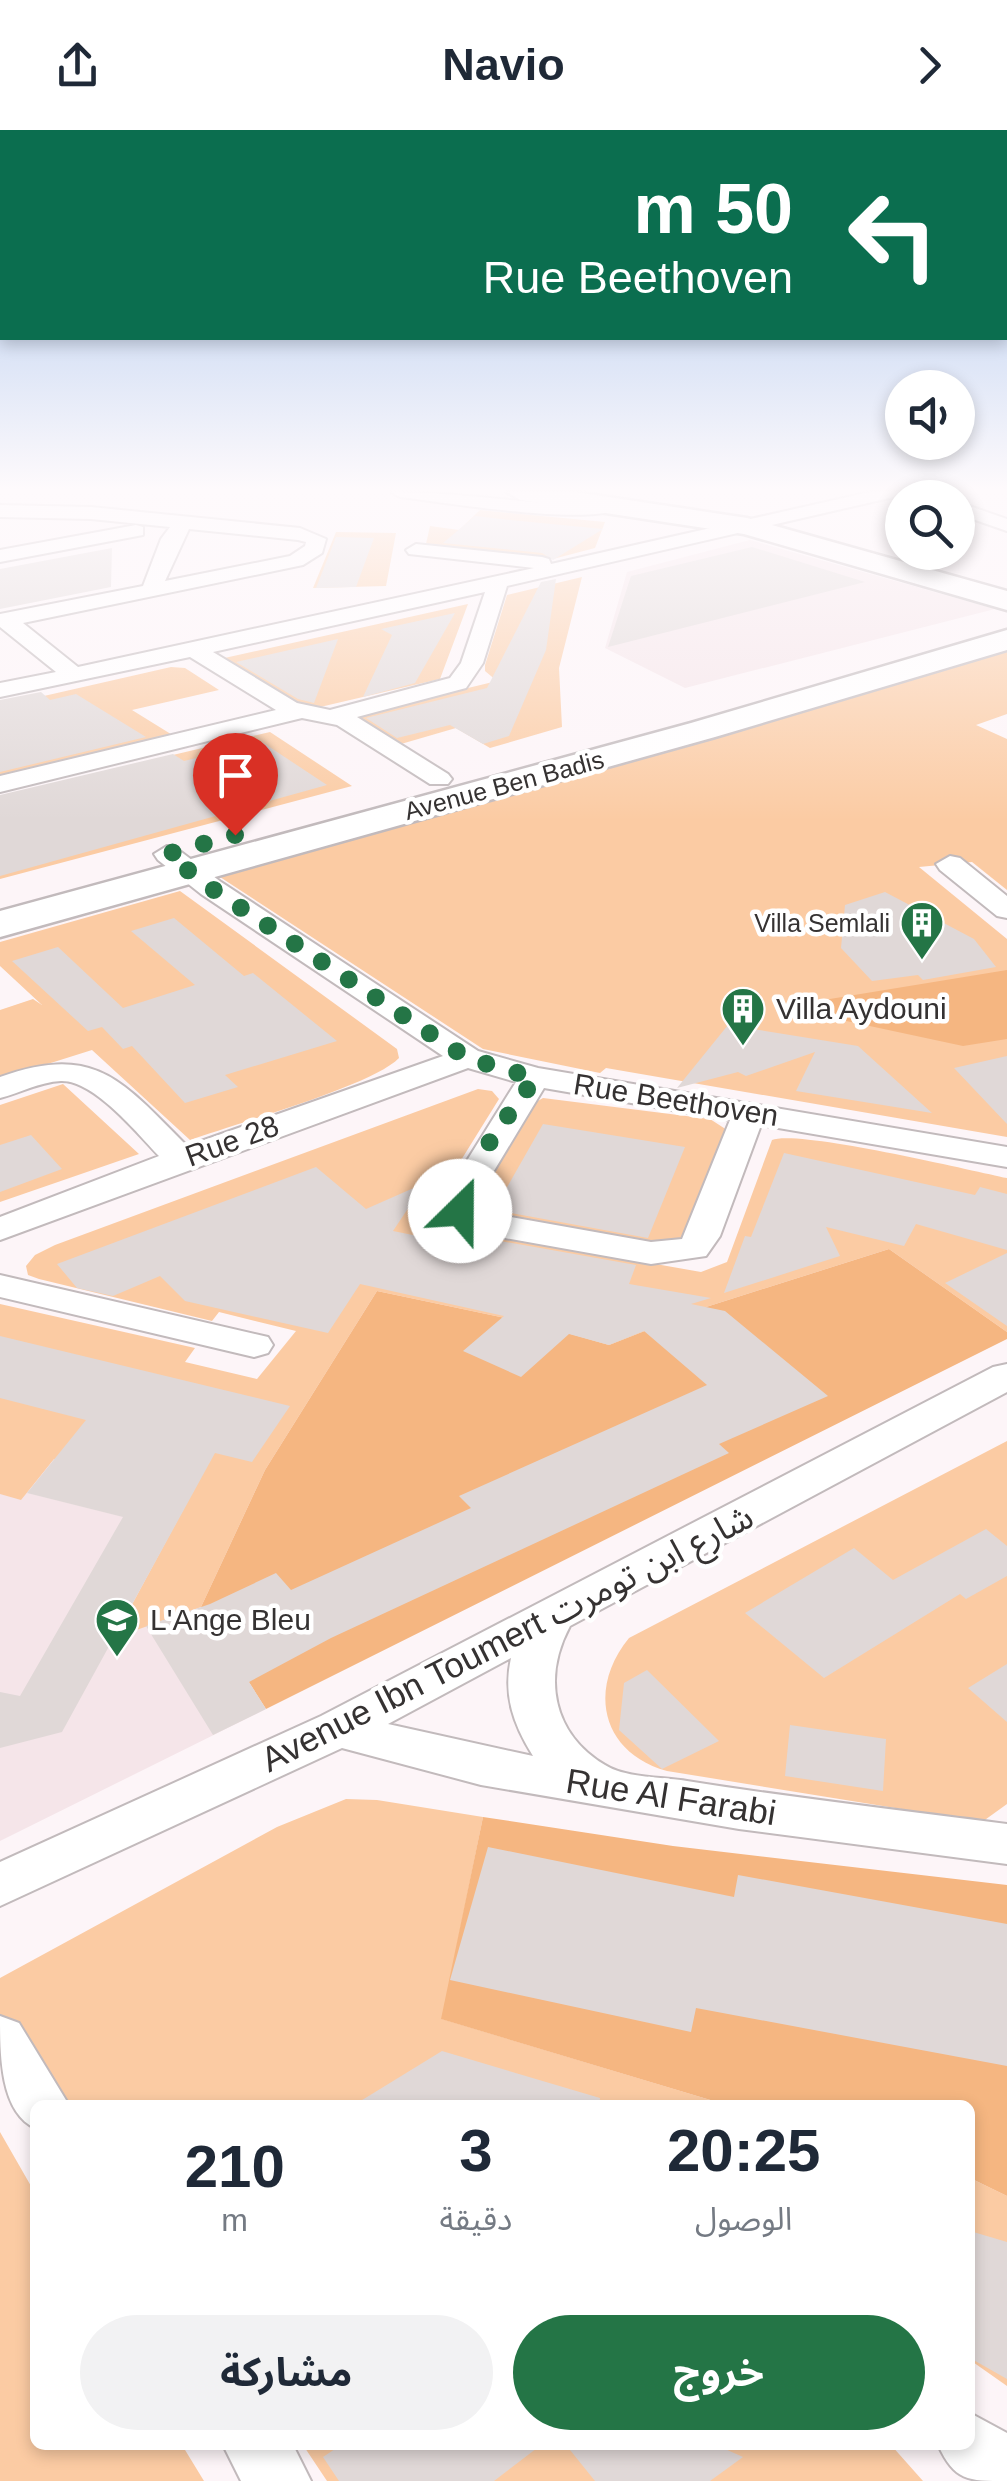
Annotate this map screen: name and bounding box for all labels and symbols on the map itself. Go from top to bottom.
pin [193,733,278,836]
street label: Avenue Ben Badis [401,745,607,825]
building icon: Villa Semlali [899,900,945,961]
place label: Villa Semlali [754,909,890,937]
building icon: Villa Aydouni [720,986,766,1047]
place label: Villa Aydouni [776,992,947,1025]
street label: Rue Beethoven [571,1067,781,1132]
street label: Rue 28 [181,1108,283,1173]
position arrow [408,1159,512,1263]
street label: Avenue Ibn Toumert شارع ابن تومرت [254,1496,762,1785]
school or university icon: L'Ange Bleu [94,1597,140,1658]
place label: L'Ange Bleu [150,1603,311,1636]
street label: Rue Al Farabi [563,1761,779,1832]

